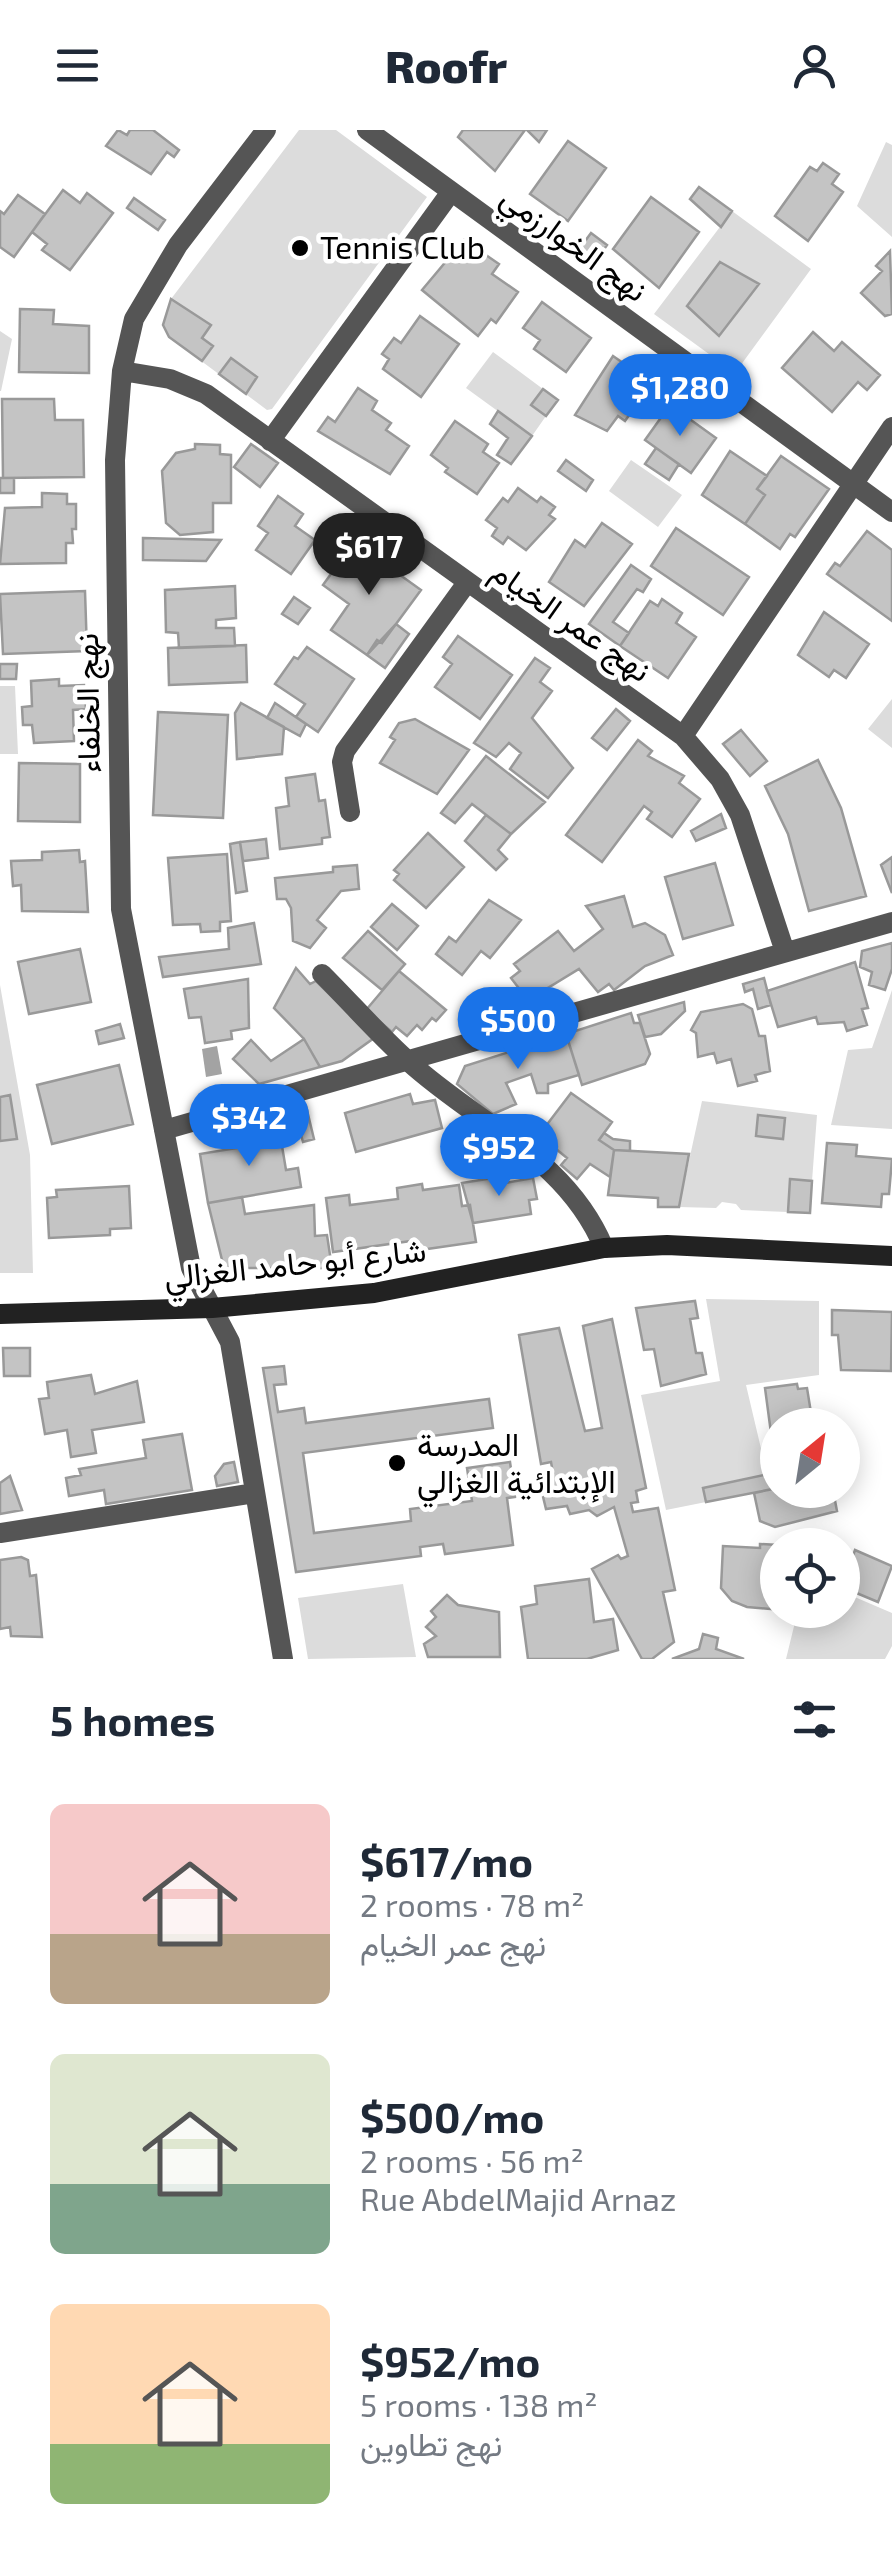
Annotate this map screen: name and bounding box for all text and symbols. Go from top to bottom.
icon: menu [50,38,105,93]
text: Roofr [385,38,507,92]
icon: person [787,38,842,93]
street label: نهج الخوارزمي [489,177,656,315]
place label: Tennis Club [320,227,485,265]
marker: Tennis Club [289,237,311,259]
pin: $1,280 [599,354,761,439]
text: $1,280 [631,367,729,405]
pin: $617 [310,513,428,598]
text: $617 [335,526,403,564]
street label: نهج عمر الخيام [482,550,659,692]
street label: نهج الخلفاء [66,633,111,773]
pin: $500 [459,987,577,1072]
text: $500 [480,1000,556,1038]
pin: $342 [190,1084,308,1169]
text: $342 [211,1097,287,1135]
pin: $952 [440,1114,558,1199]
text: $952 [462,1127,536,1165]
street label: شارع أبو حامد الغزالي [162,1229,429,1304]
north arrow [760,1408,860,1508]
map controls [760,1408,860,1628]
place label: المدرسة الإبتدائية الغزالي [417,1424,616,1508]
marker: المدرسة الإبتدائية الغزالي [386,1452,408,1474]
button: locate [760,1528,860,1628]
icon: filters [787,1692,842,1747]
text: 5 homes [50,1694,215,1744]
text: $617/mo [360,1835,533,1885]
icon: home [130,1844,250,1964]
text: 2 rooms · 78 m² [360,1885,584,1923]
text: نهج عمر الخيام [360,1924,546,1962]
text: $500/mo [360,2091,544,2141]
icon: home [130,2094,250,2214]
text: 2 rooms · 56 m² [360,2141,584,2179]
text: Rue AbdelMajid Arnaz [360,2179,676,2217]
text: $952/mo [360,2335,540,2385]
icon: home [130,2344,250,2464]
text: 5 rooms · 138 m² [360,2385,598,2423]
text: نهج تطاوين [360,2424,502,2462]

